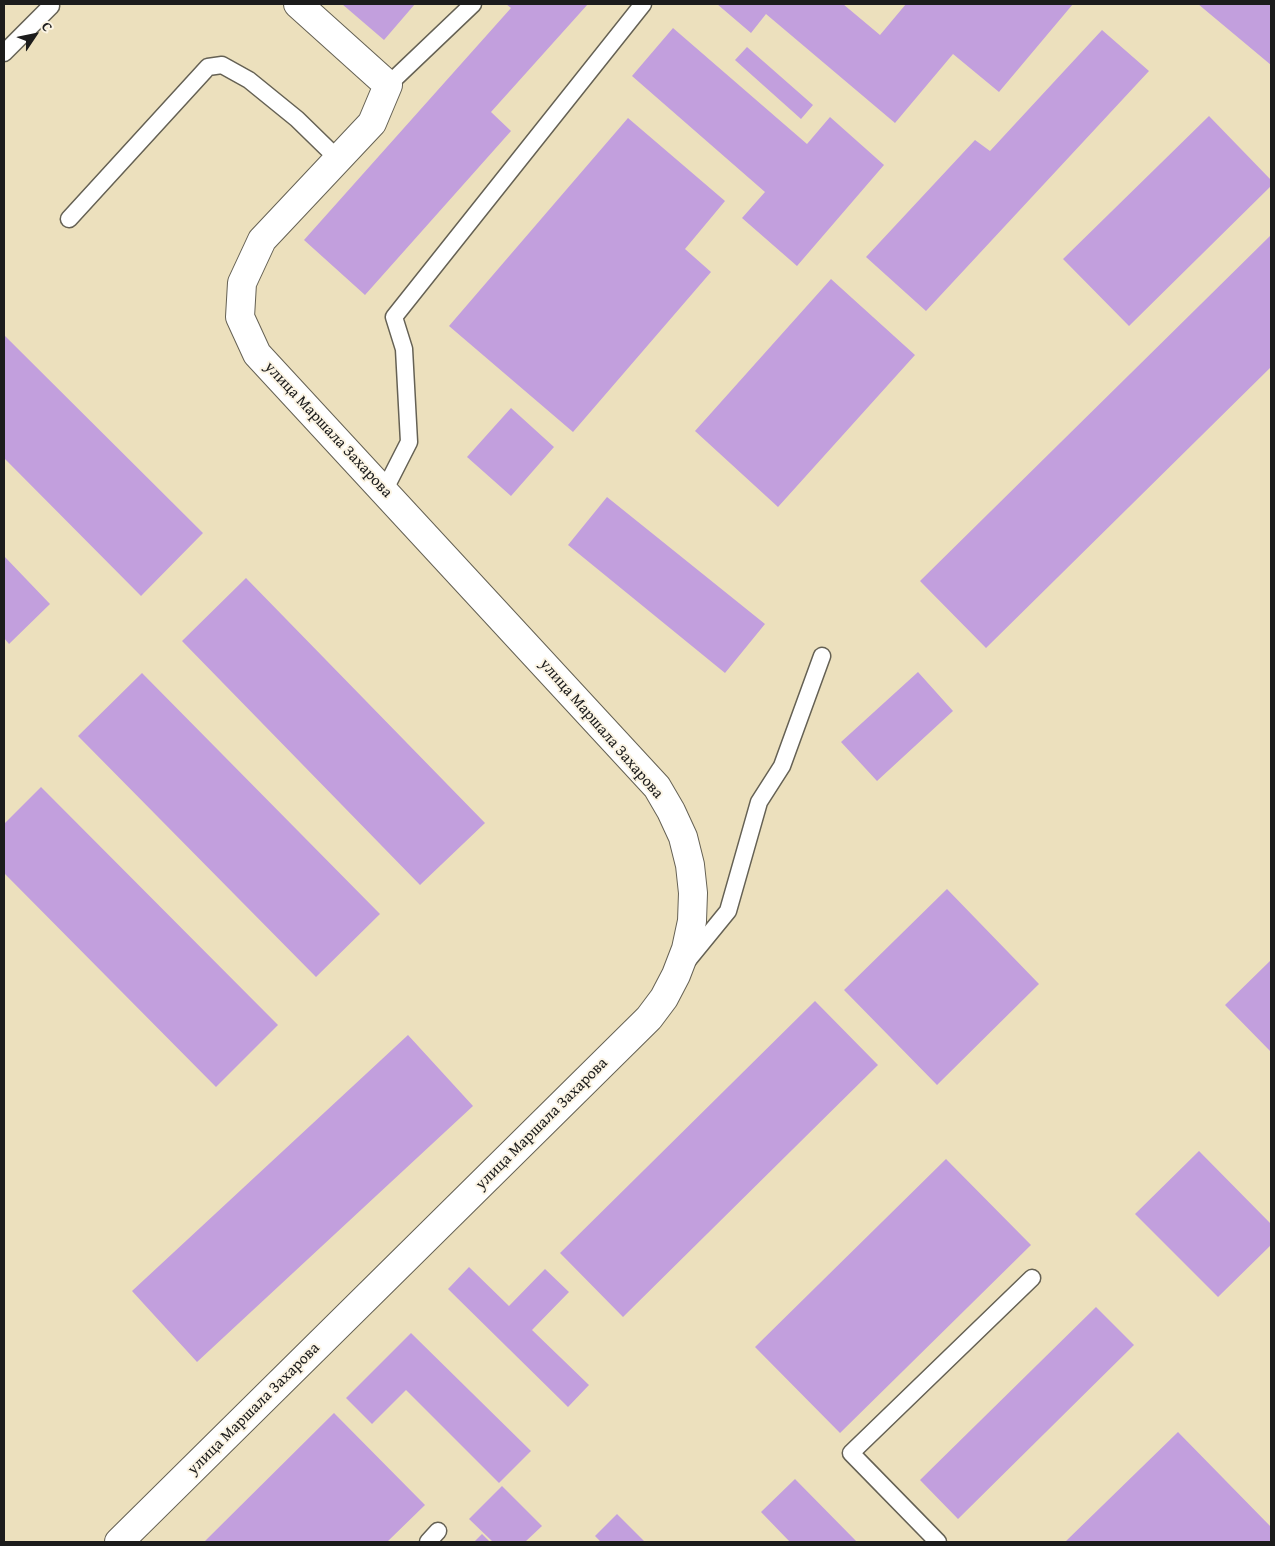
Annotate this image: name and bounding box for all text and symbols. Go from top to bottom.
north arrow [10,10,60,60]
text: С [37,18,58,35]
street label: улица Маршала Захарова [260,358,396,502]
street label: улица Маршала Захарова [535,655,667,803]
street label: улица Маршала Захарова [472,1054,612,1194]
street label: улица Маршала Захарова [184,1339,324,1479]

